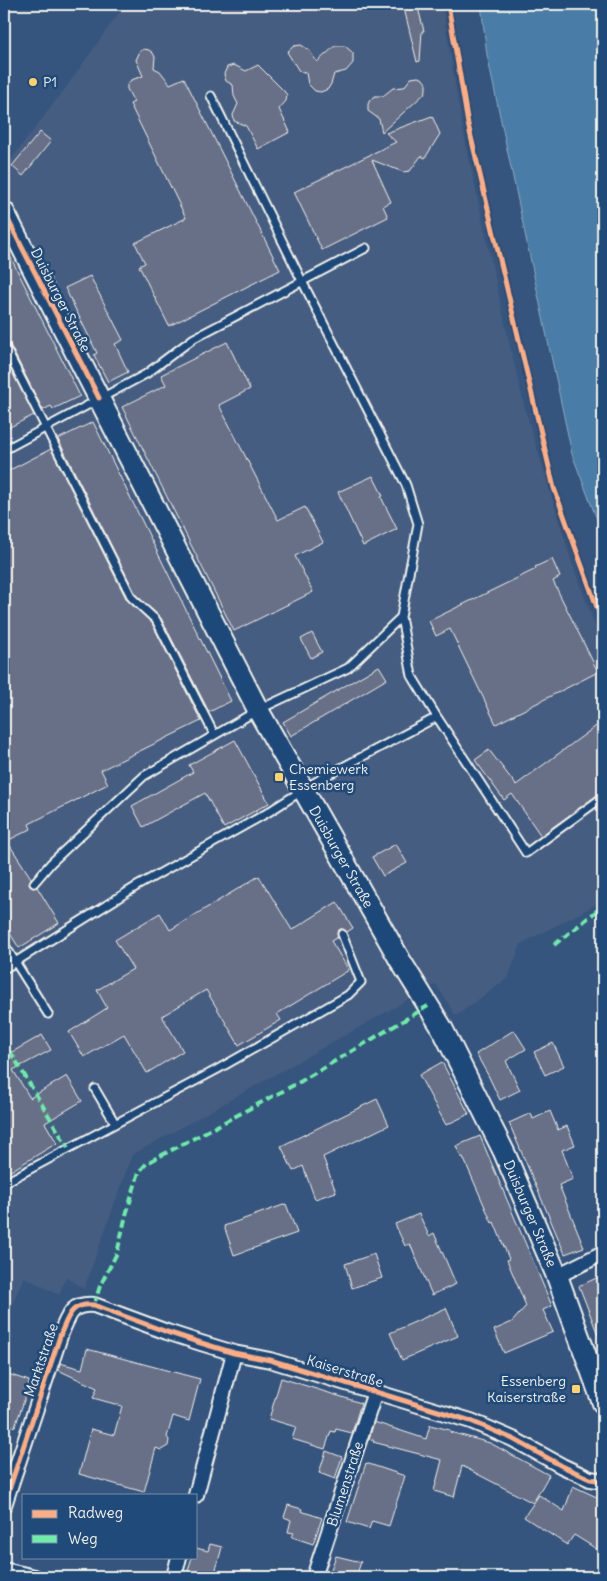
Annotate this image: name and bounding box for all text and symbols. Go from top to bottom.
place label: P1 [43,73,57,91]
marker: P1 [27,76,39,88]
street label: Duisburger Straße [27,245,95,355]
place label: Chemiewerk Essenberg [289,760,368,794]
marker: Chemiewerk Essenberg [273,771,285,783]
street label: Duisburger Straße [305,803,378,911]
street label: Duisburger Straße [500,1157,561,1270]
street label: Marktstraße [20,1321,62,1399]
street label: Kaiserstraße [305,1351,385,1391]
place label: Essenberg Kaiserstraße [487,1372,566,1406]
marker: Essenberg Kaiserstraße [570,1383,582,1395]
street label: Blumenstraße [323,1439,367,1529]
legend [22,1494,198,1558]
text: Radweg [68,1503,123,1522]
text: Weg [68,1529,98,1548]

